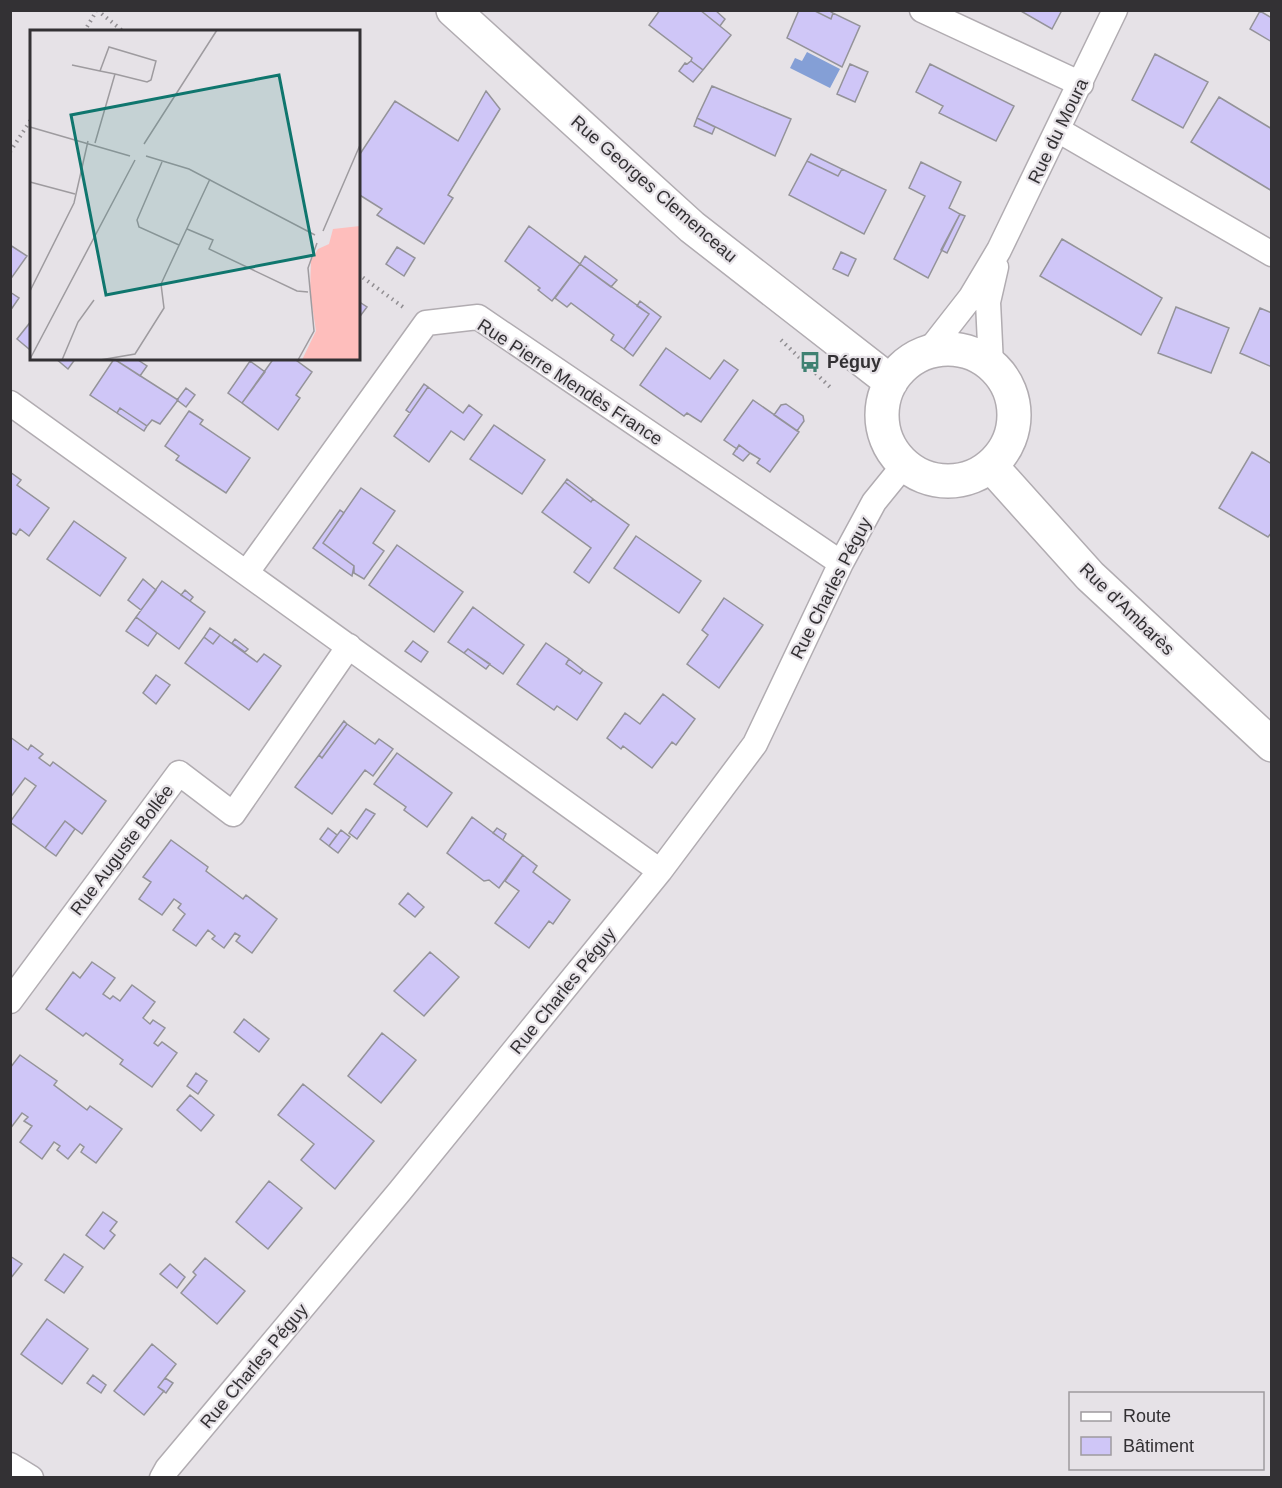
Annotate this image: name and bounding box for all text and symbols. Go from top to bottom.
inset map [30,30,360,360]
street label: Rue du Moura [1024,74,1092,187]
street label: Rue Georges Clemenceau [567,112,741,266]
street label: Rue Pierre Mendès France [474,315,666,449]
bus stop icon: Péguy [798,350,822,374]
place label: Péguy [827,352,881,372]
street label: Rue Charles Péguy [787,514,875,662]
street label: Rue d'Ambarès [1076,559,1178,659]
street label: Rue Auguste Bollée [66,781,178,919]
street label: Rue Charles Péguy [506,924,620,1058]
street label: Rue Charles Péguy [196,1300,312,1432]
legend [1069,1392,1264,1470]
text: Route [1123,1406,1171,1426]
text: Bâtiment [1123,1436,1194,1456]

